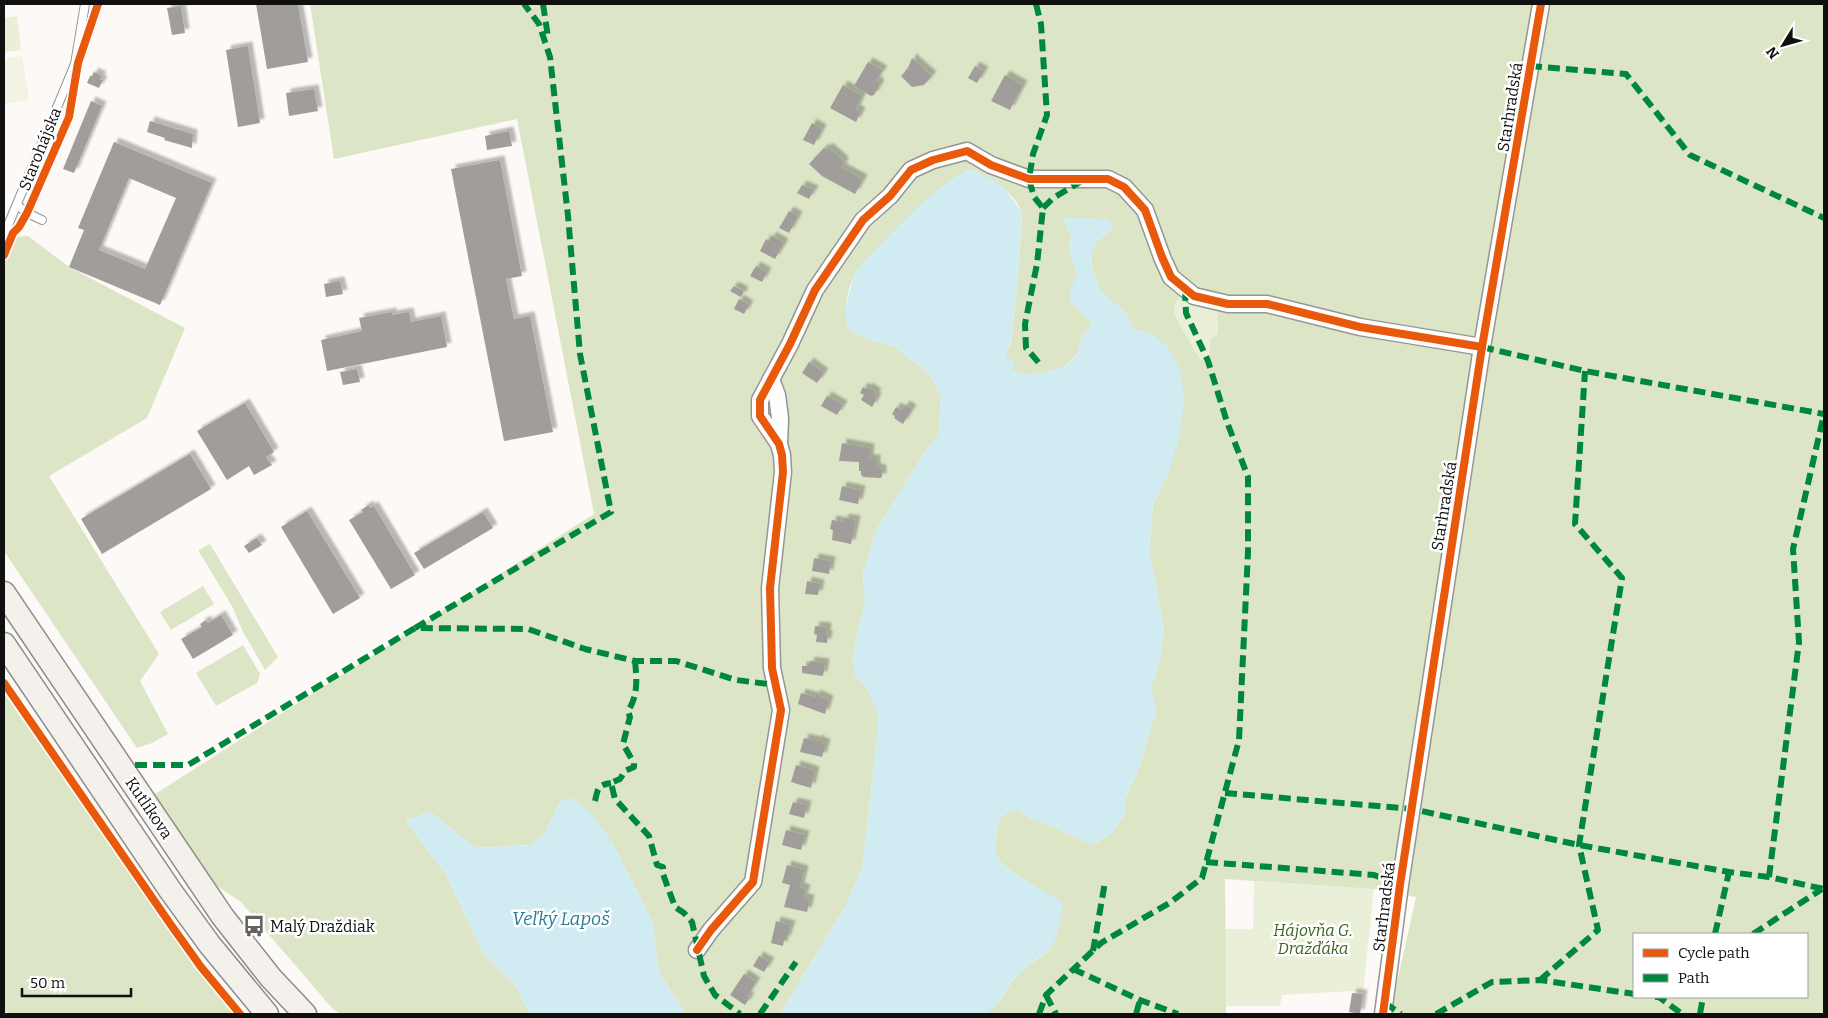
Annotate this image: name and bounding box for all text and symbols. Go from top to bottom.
north arrow [1758,20,1808,70]
text: N [1763,43,1783,62]
street label: Starhradská [1494,61,1526,153]
street label: Starohájska [15,105,65,193]
street label: Starhradská [1428,460,1460,552]
street label: Kutlíkova [121,774,177,843]
street label: Starhradská [1369,861,1399,953]
water label: Veľký Lapoš [512,908,610,930]
bus stop icon: Malý Draždiak [241,913,267,939]
place label: Malý Draždiak [270,917,375,936]
park label: Hájovňa G. Dražďáka [1273,921,1353,958]
legend [1633,933,1808,998]
text: Cycle path [1678,944,1750,962]
scale bar [22,966,131,998]
text: Path [1678,969,1710,987]
text: 50 m [30,974,66,992]

